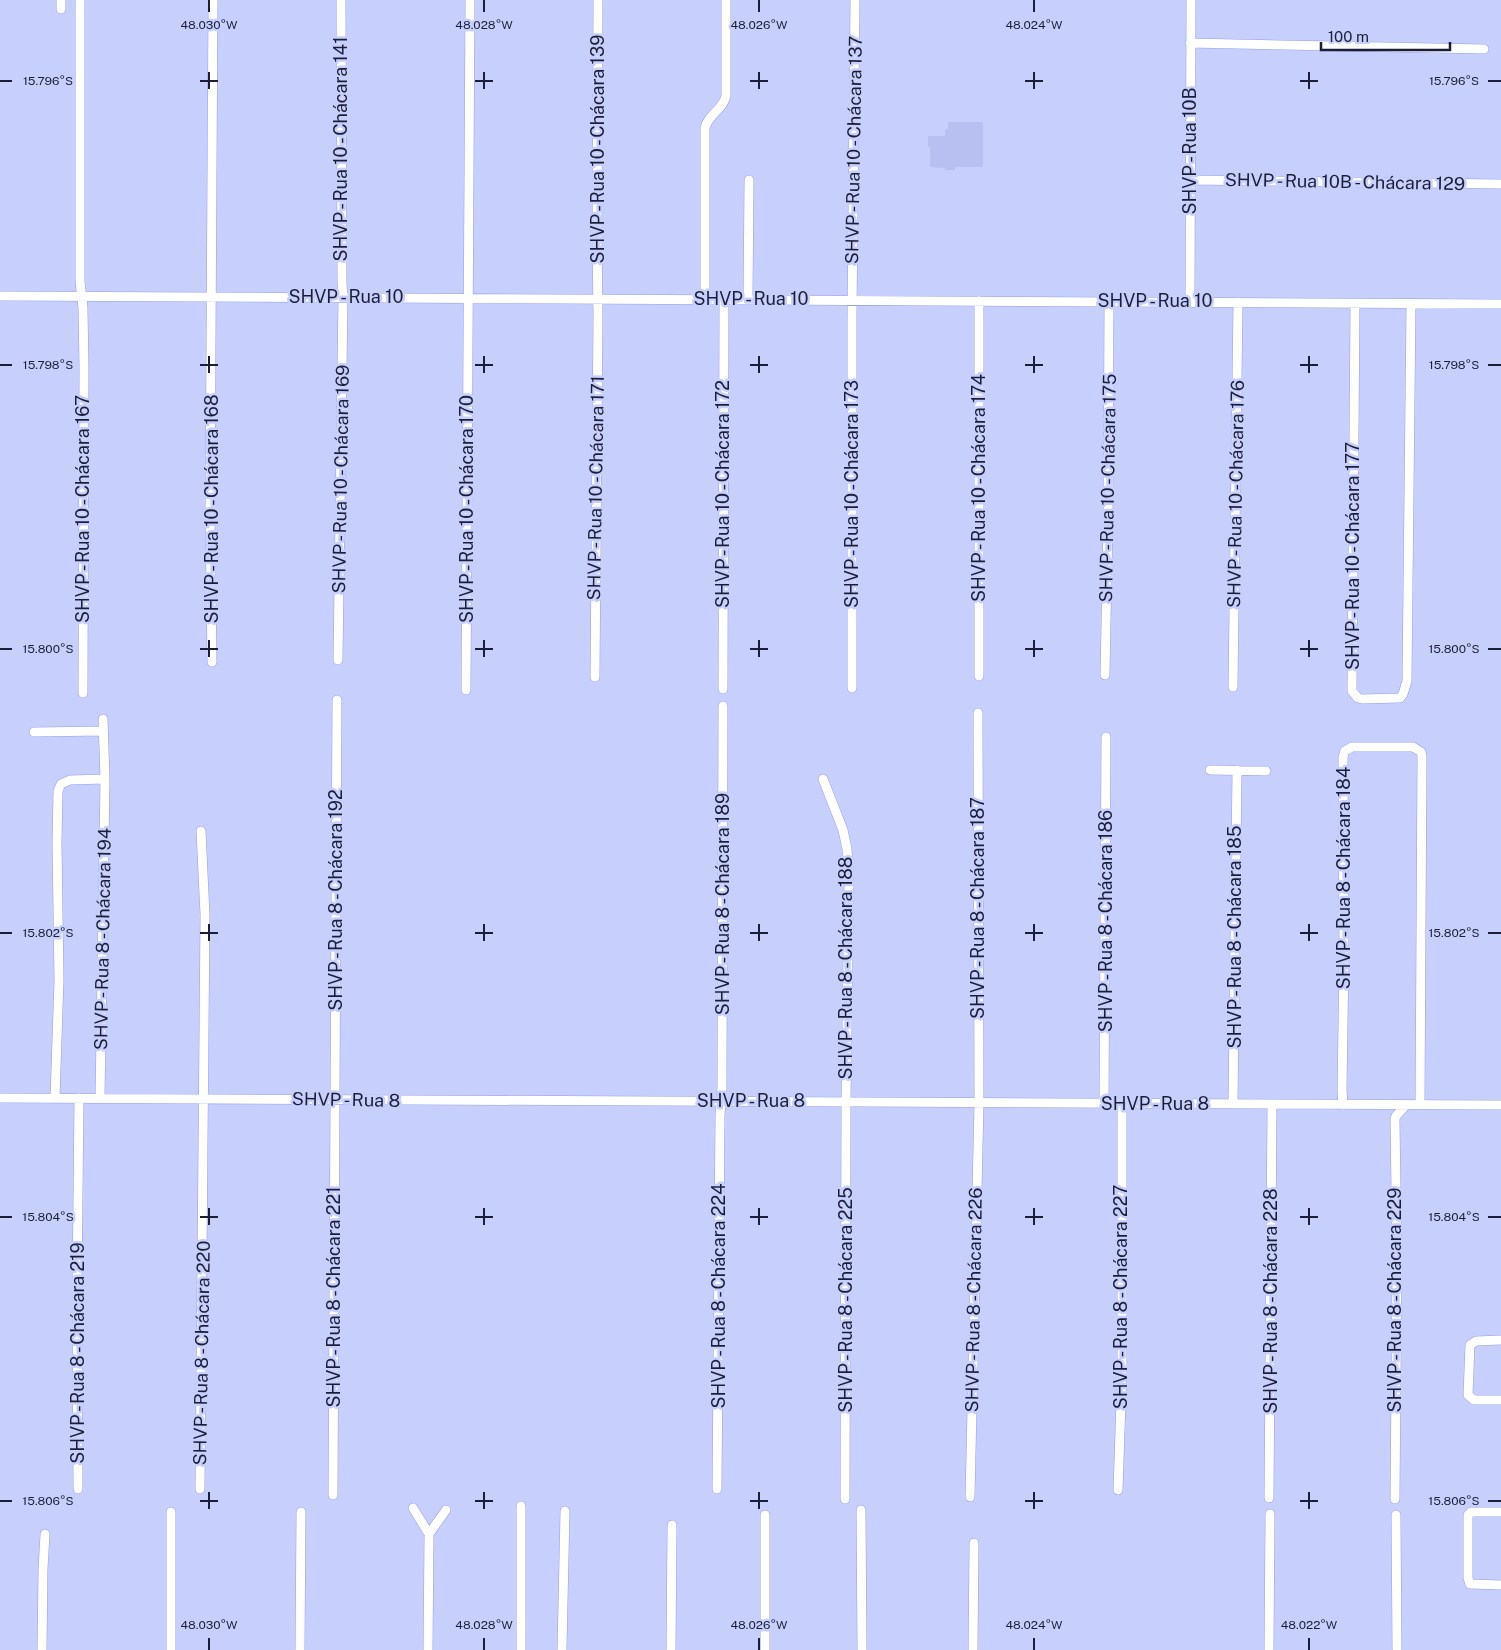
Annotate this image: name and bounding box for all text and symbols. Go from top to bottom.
text: 48.030°W [180,18,238,32]
text: 48.028°W [455,18,513,32]
text: 48.026°W [731,18,788,32]
text: 48.024°W [1005,18,1063,32]
scale bar [1321,20,1450,52]
text: 100 m [1328,28,1369,45]
street label: SHVP - Rua 10 - Chácara 139 [587,35,608,263]
street label: SHVP - Rua 10 - Chácara 137 [841,36,866,264]
street label: SHVP - Rua 10 - Chácara 141 [330,37,351,261]
text: 15.796°S [23,74,73,88]
text: 15.796°S [1429,74,1479,88]
street label: SHVP - Rua 10B [1179,87,1200,215]
street label: SHVP - Rua 10B - Chácara 129 [1225,169,1465,194]
street label: SHVP - Rua 10 [288,286,404,307]
street label: SHVP - Rua 10 [693,288,809,309]
street label: SHVP - Rua 10 [1097,290,1213,311]
text: 15.798°S [23,358,73,372]
text: 15.798°S [1429,358,1479,372]
street label: SHVP - Rua 10 - Chácara 169 [328,364,353,593]
street label: SHVP - Rua 10 - Chácara 175 [1095,373,1120,603]
street label: SHVP - Rua 10 - Chácara 174 [968,374,989,602]
street label: SHVP - Rua 10 - Chácara 171 [583,375,608,601]
street label: SHVP - Rua 10 - Chácara 172 [712,380,733,608]
street label: SHVP - Rua 10 - Chácara 173 [841,380,862,608]
street label: SHVP - Rua 10 - Chácara 176 [1223,380,1248,608]
street label: SHVP - Rua 10 - Chácara 168 [201,394,222,624]
street label: SHVP - Rua 10 - Chácara 167 [72,395,93,623]
street label: SHVP - Rua 10 - Chácara 170 [456,395,477,623]
street label: SHVP - Rua 10 - Chácara 177 [1342,442,1363,670]
text: 15.800°S [22,642,74,656]
text: 15.800°S [1428,642,1480,656]
street label: SHVP - Rua 8 - Chácara 184 [1333,767,1354,989]
street label: SHVP - Rua 8 - Chácara 192 [325,789,346,1011]
street label: SHVP - Rua 8 - Chácara 189 [712,793,733,1015]
street label: SHVP - Rua 8 - Chácara 187 [967,797,988,1019]
street label: SHVP - Rua 8 - Chácara 186 [1095,810,1116,1032]
street label: SHVP - Rua 8 - Chácara 185 [1224,826,1245,1048]
street label: SHVP - Rua 8 - Chácara 194 [90,828,115,1050]
street label: SHVP - Rua 8 - Chácara 188 [835,857,856,1079]
text: 15.802°S [22,926,74,940]
text: 15.802°S [1428,926,1480,940]
street label: SHVP - Rua 8 [292,1088,400,1111]
street label: SHVP - Rua 8 [697,1090,805,1111]
street label: SHVP - Rua 8 [1101,1093,1209,1114]
street label: SHVP - Rua 8 - Chácara 224 [708,1183,729,1409]
street label: SHVP - Rua 8 - Chácara 227 [1110,1185,1131,1409]
street label: SHVP - Rua 8 - Chácara 221 [323,1186,344,1408]
street label: SHVP - Rua 8 - Chácara 225 [835,1187,856,1413]
street label: SHVP - Rua 8 - Chácara 226 [961,1187,986,1413]
street label: SHVP - Rua 8 - Chácara 229 [1384,1187,1405,1413]
street label: SHVP - Rua 8 - Chácara 228 [1260,1188,1281,1414]
text: 15.804°S [22,1210,74,1224]
text: 15.804°S [1428,1210,1480,1224]
street label: SHVP - Rua 8 - Chácara 220 [189,1240,214,1466]
street label: SHVP - Rua 8 - Chácara 219 [67,1242,88,1464]
text: 15.806°S [22,1494,74,1508]
text: 15.806°S [1428,1494,1480,1508]
text: 48.030°W [180,1618,238,1632]
text: 48.028°W [455,1618,513,1632]
text: 48.026°W [731,1618,788,1632]
text: 48.024°W [1005,1618,1063,1632]
text: 48.022°W [1281,1618,1338,1632]

